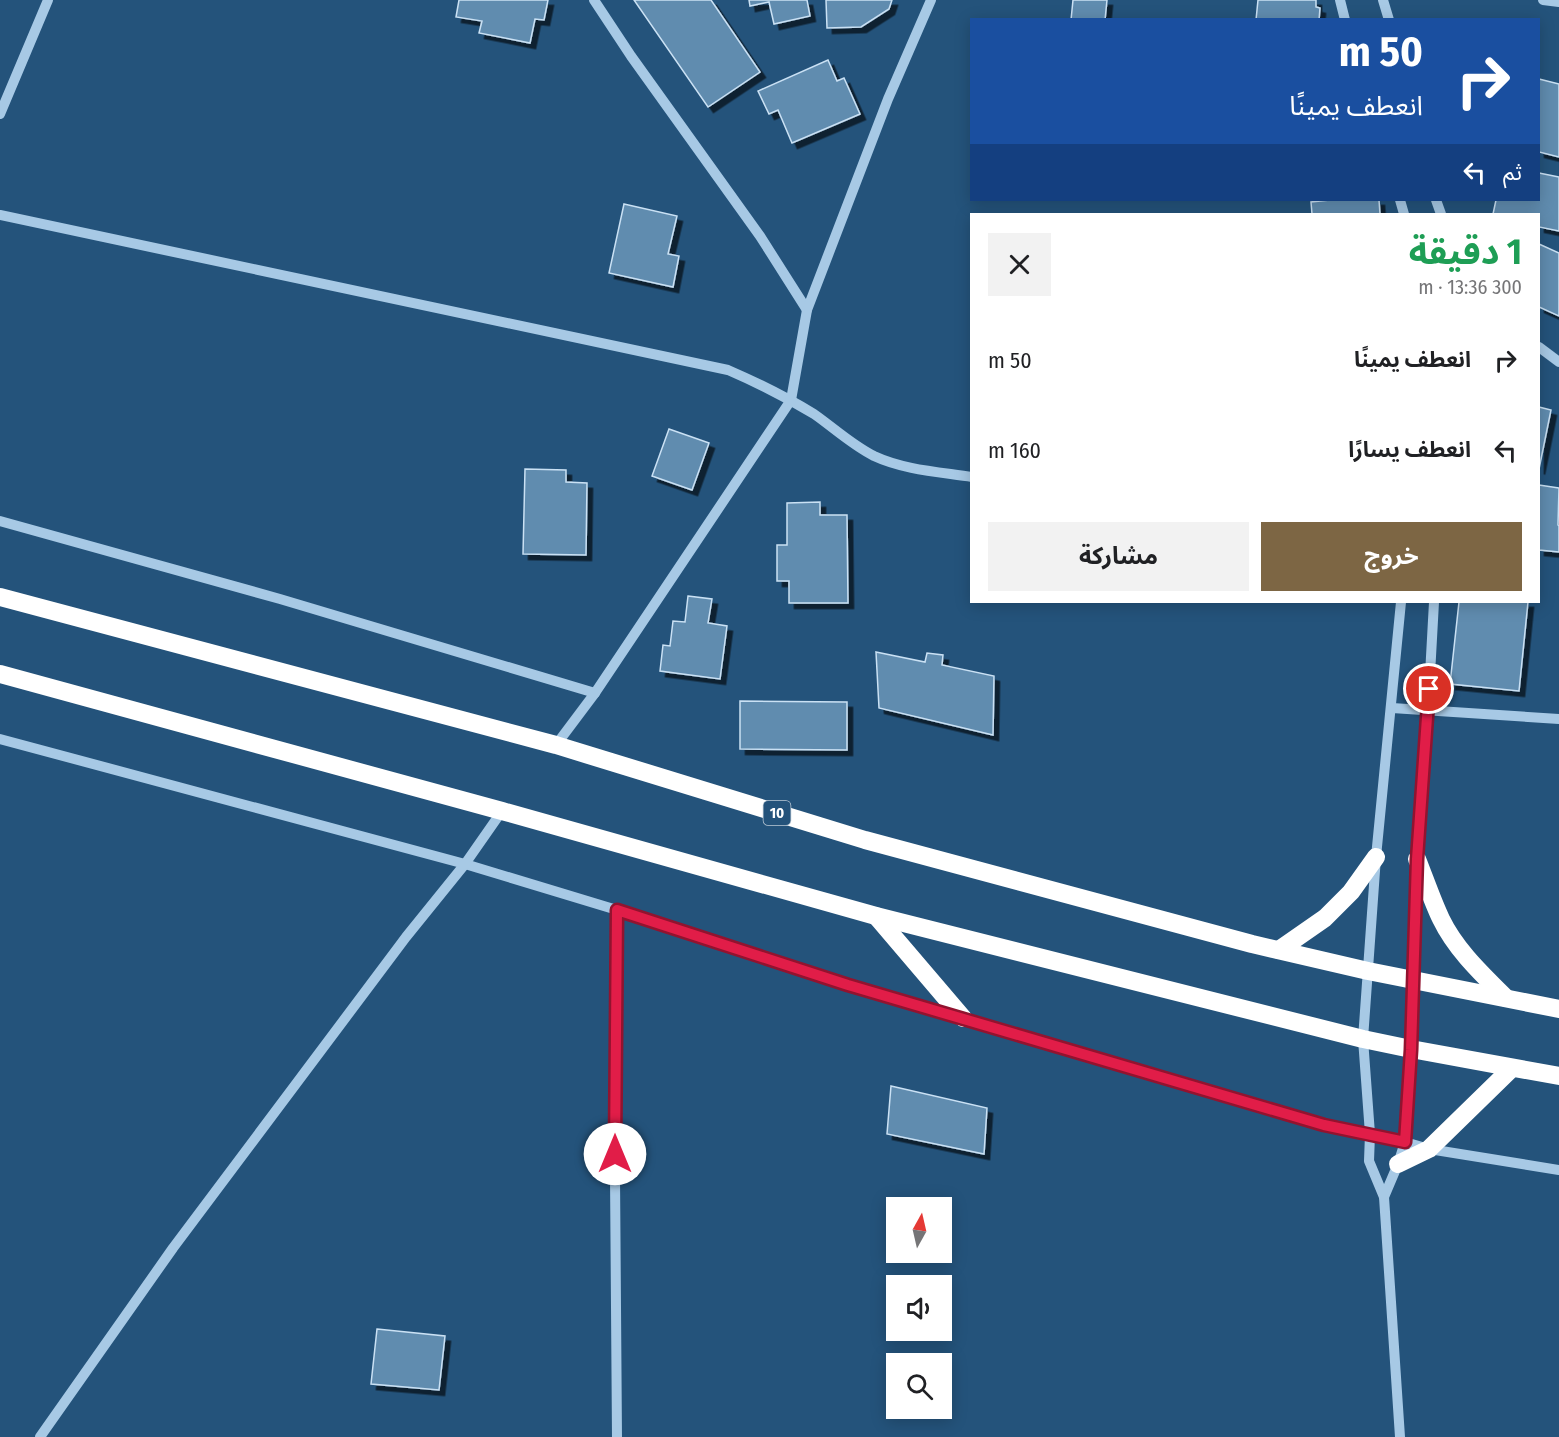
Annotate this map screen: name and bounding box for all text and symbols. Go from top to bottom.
text: 50 m [1339,27,1423,77]
icon: right [1444,42,1522,120]
text: انعطف يمينًا [1289,90,1423,122]
icon: left [1458,156,1491,189]
text: ثم [1503,159,1522,186]
text: 1 دقيقة [1409,230,1522,274]
button: close [988,233,1051,296]
text: 300 m · 13:36 [1418,275,1522,299]
icon: right [1489,344,1522,377]
text: انعطف يمينًا [1354,346,1471,373]
text: 50 m [988,347,1032,374]
icon: left [1489,434,1522,467]
text: انعطف يسارًا [1348,436,1471,463]
text: 160 m [988,437,1041,464]
button: مشاركة [988,522,1249,591]
button: خروج [1261,522,1522,591]
pin [1403,663,1454,714]
icon: arrive [1412,672,1445,705]
road number: 10 [764,801,790,825]
position arrow [583,1122,647,1186]
north arrow [886,1197,952,1263]
map controls [886,1197,952,1419]
button: sound [886,1275,952,1341]
button: search [886,1353,952,1419]

